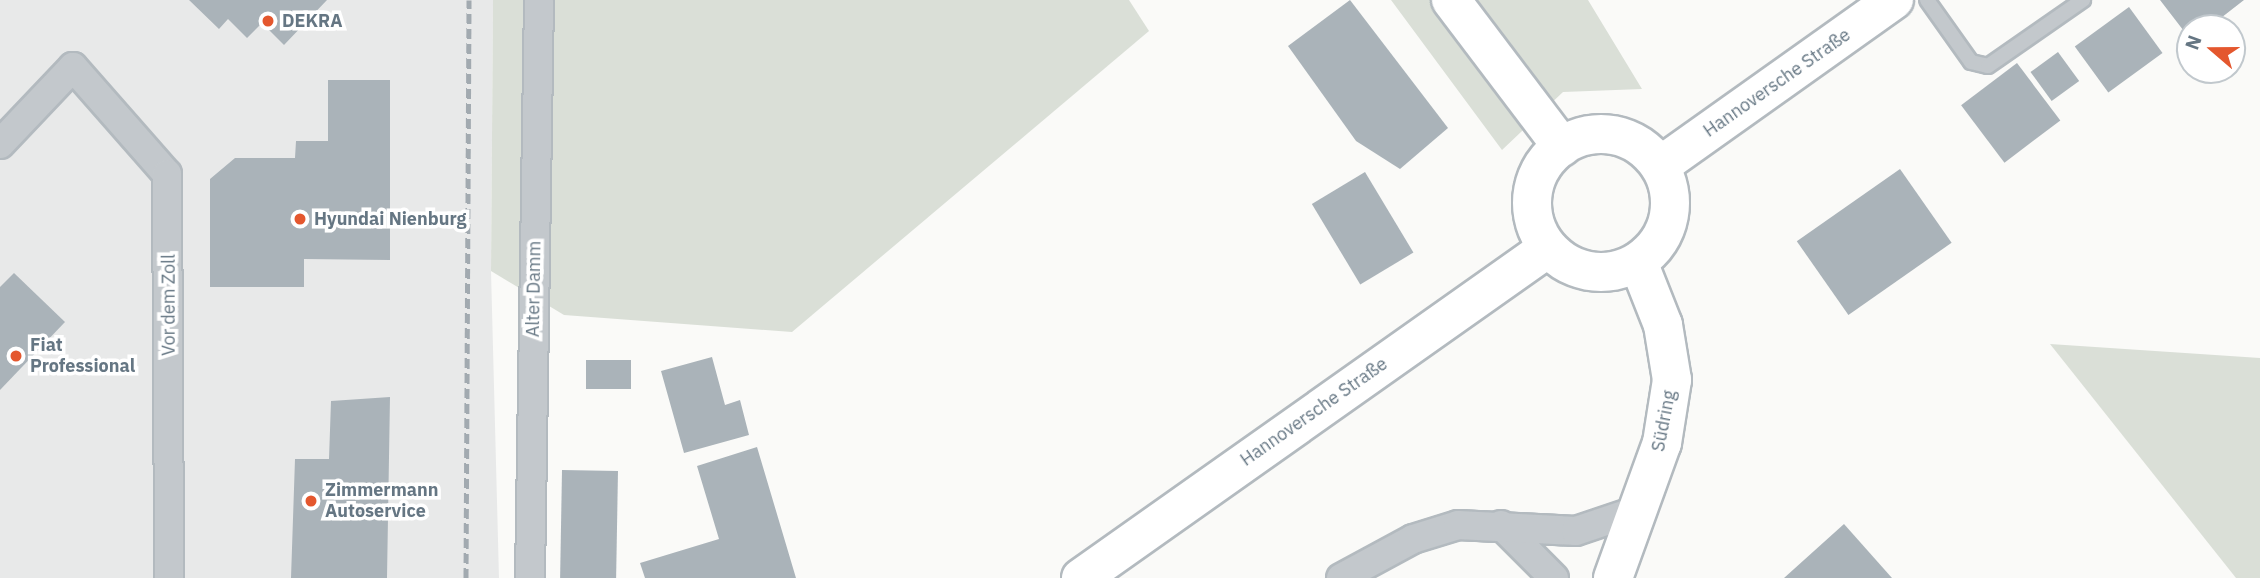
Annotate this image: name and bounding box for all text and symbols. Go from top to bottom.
place label: DEKRA [282,10,342,32]
marker: DEKRA [260,13,276,29]
north arrow [2176,14,2246,84]
street label: Hannoversche Straße [1699,24,1855,142]
text: N [2180,32,2207,53]
place label: Hyundai Nienburg [314,208,466,230]
marker: Hyundai Nienburg [292,211,308,227]
street label: Alter Damm [522,241,546,337]
street label: Vor dem Zoll [158,254,180,356]
place label: Fiat Professional [30,335,135,378]
marker: Fiat Professional [8,348,24,364]
street label: Hannoversche Straße [1236,353,1392,471]
street label: Südring [1647,389,1681,453]
place label: Zimmermann Autoservice [325,480,438,522]
marker: Zimmermann Autoservice [303,493,319,509]

